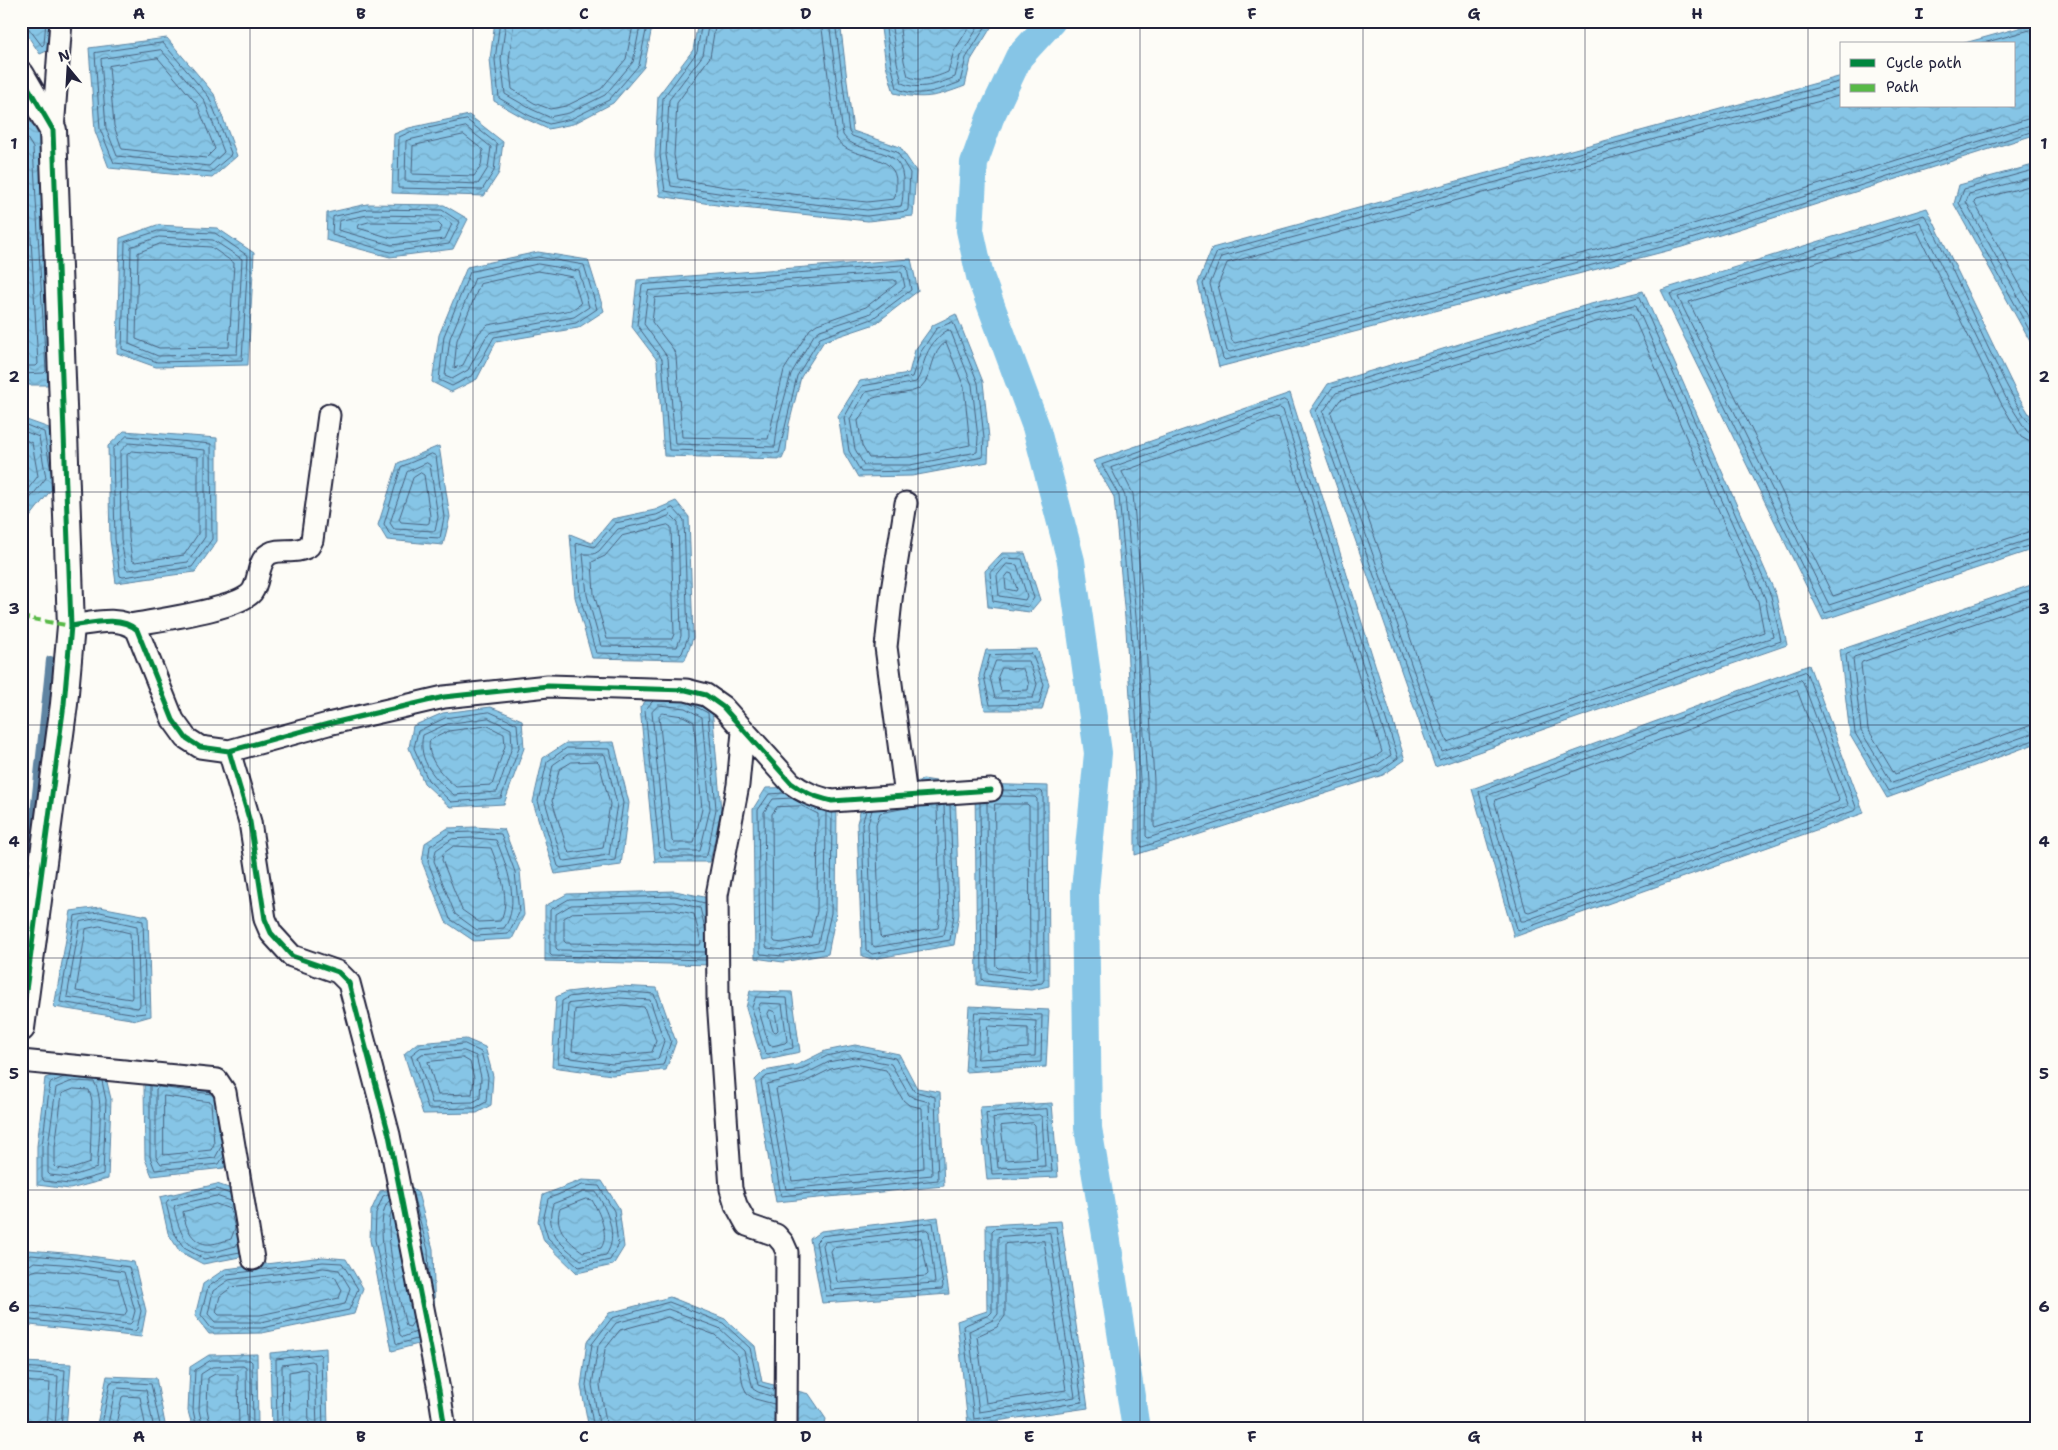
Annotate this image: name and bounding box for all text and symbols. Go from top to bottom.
text: A [133,3,145,24]
text: B [356,3,366,24]
text: C [579,3,589,24]
text: D [800,3,812,24]
text: E [1024,3,1034,24]
text: F [1247,3,1257,24]
text: G [1468,3,1481,24]
text: H [1691,3,1703,24]
text: I [1915,3,1924,24]
north arrow [42,42,92,92]
legend [1840,42,2016,108]
text: N [56,45,72,66]
text: Cycle path [1886,53,1962,73]
text: Path [1886,77,1919,97]
text: 1 [10,133,18,154]
text: 1 [2040,133,2048,154]
text: 2 [8,366,20,387]
text: 2 [2038,366,2050,387]
text: 3 [8,598,20,619]
text: 3 [2038,598,2050,619]
text: 4 [8,831,20,852]
text: 4 [2038,831,2050,852]
text: 5 [9,1063,19,1084]
text: 5 [2039,1063,2049,1084]
text: 6 [8,1296,20,1317]
text: 6 [2038,1296,2050,1317]
text: A [133,1426,145,1447]
text: B [356,1426,366,1447]
text: C [579,1426,589,1447]
text: D [800,1426,812,1447]
text: E [1024,1426,1034,1447]
text: F [1247,1426,1257,1447]
text: G [1468,1426,1481,1447]
text: H [1691,1426,1703,1447]
text: I [1915,1426,1924,1447]

